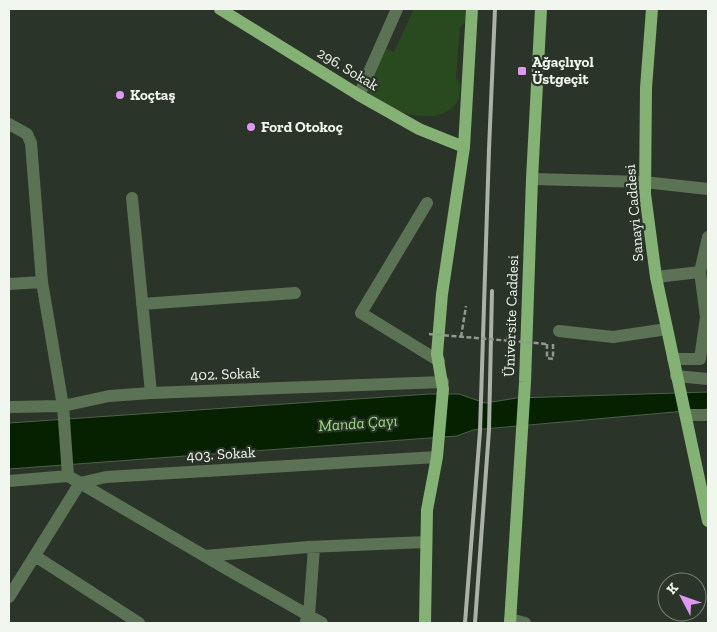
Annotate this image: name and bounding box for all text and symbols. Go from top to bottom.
street label: 296. Sokak [314,44,382,94]
place label: Ağaçlıyol Üstgeçit [532,53,594,88]
marker: Ağaçlıyol Üstgeçit [516,65,528,77]
place label: Koçtaş [130,86,175,104]
marker: Koçtaş [114,89,126,101]
place label: Ford Otokoç [261,118,343,136]
marker: Ford Otokoç [245,121,257,133]
street label: Sanayi Caddesi [621,164,647,262]
street label: Üniversite Caddesi [500,255,522,377]
street label: 402. Sokak [190,364,260,384]
water label: Manda Çayı [318,411,398,435]
street label: 403. Sokak [186,443,256,465]
north arrow [657,572,707,622]
text: K [663,579,682,598]

